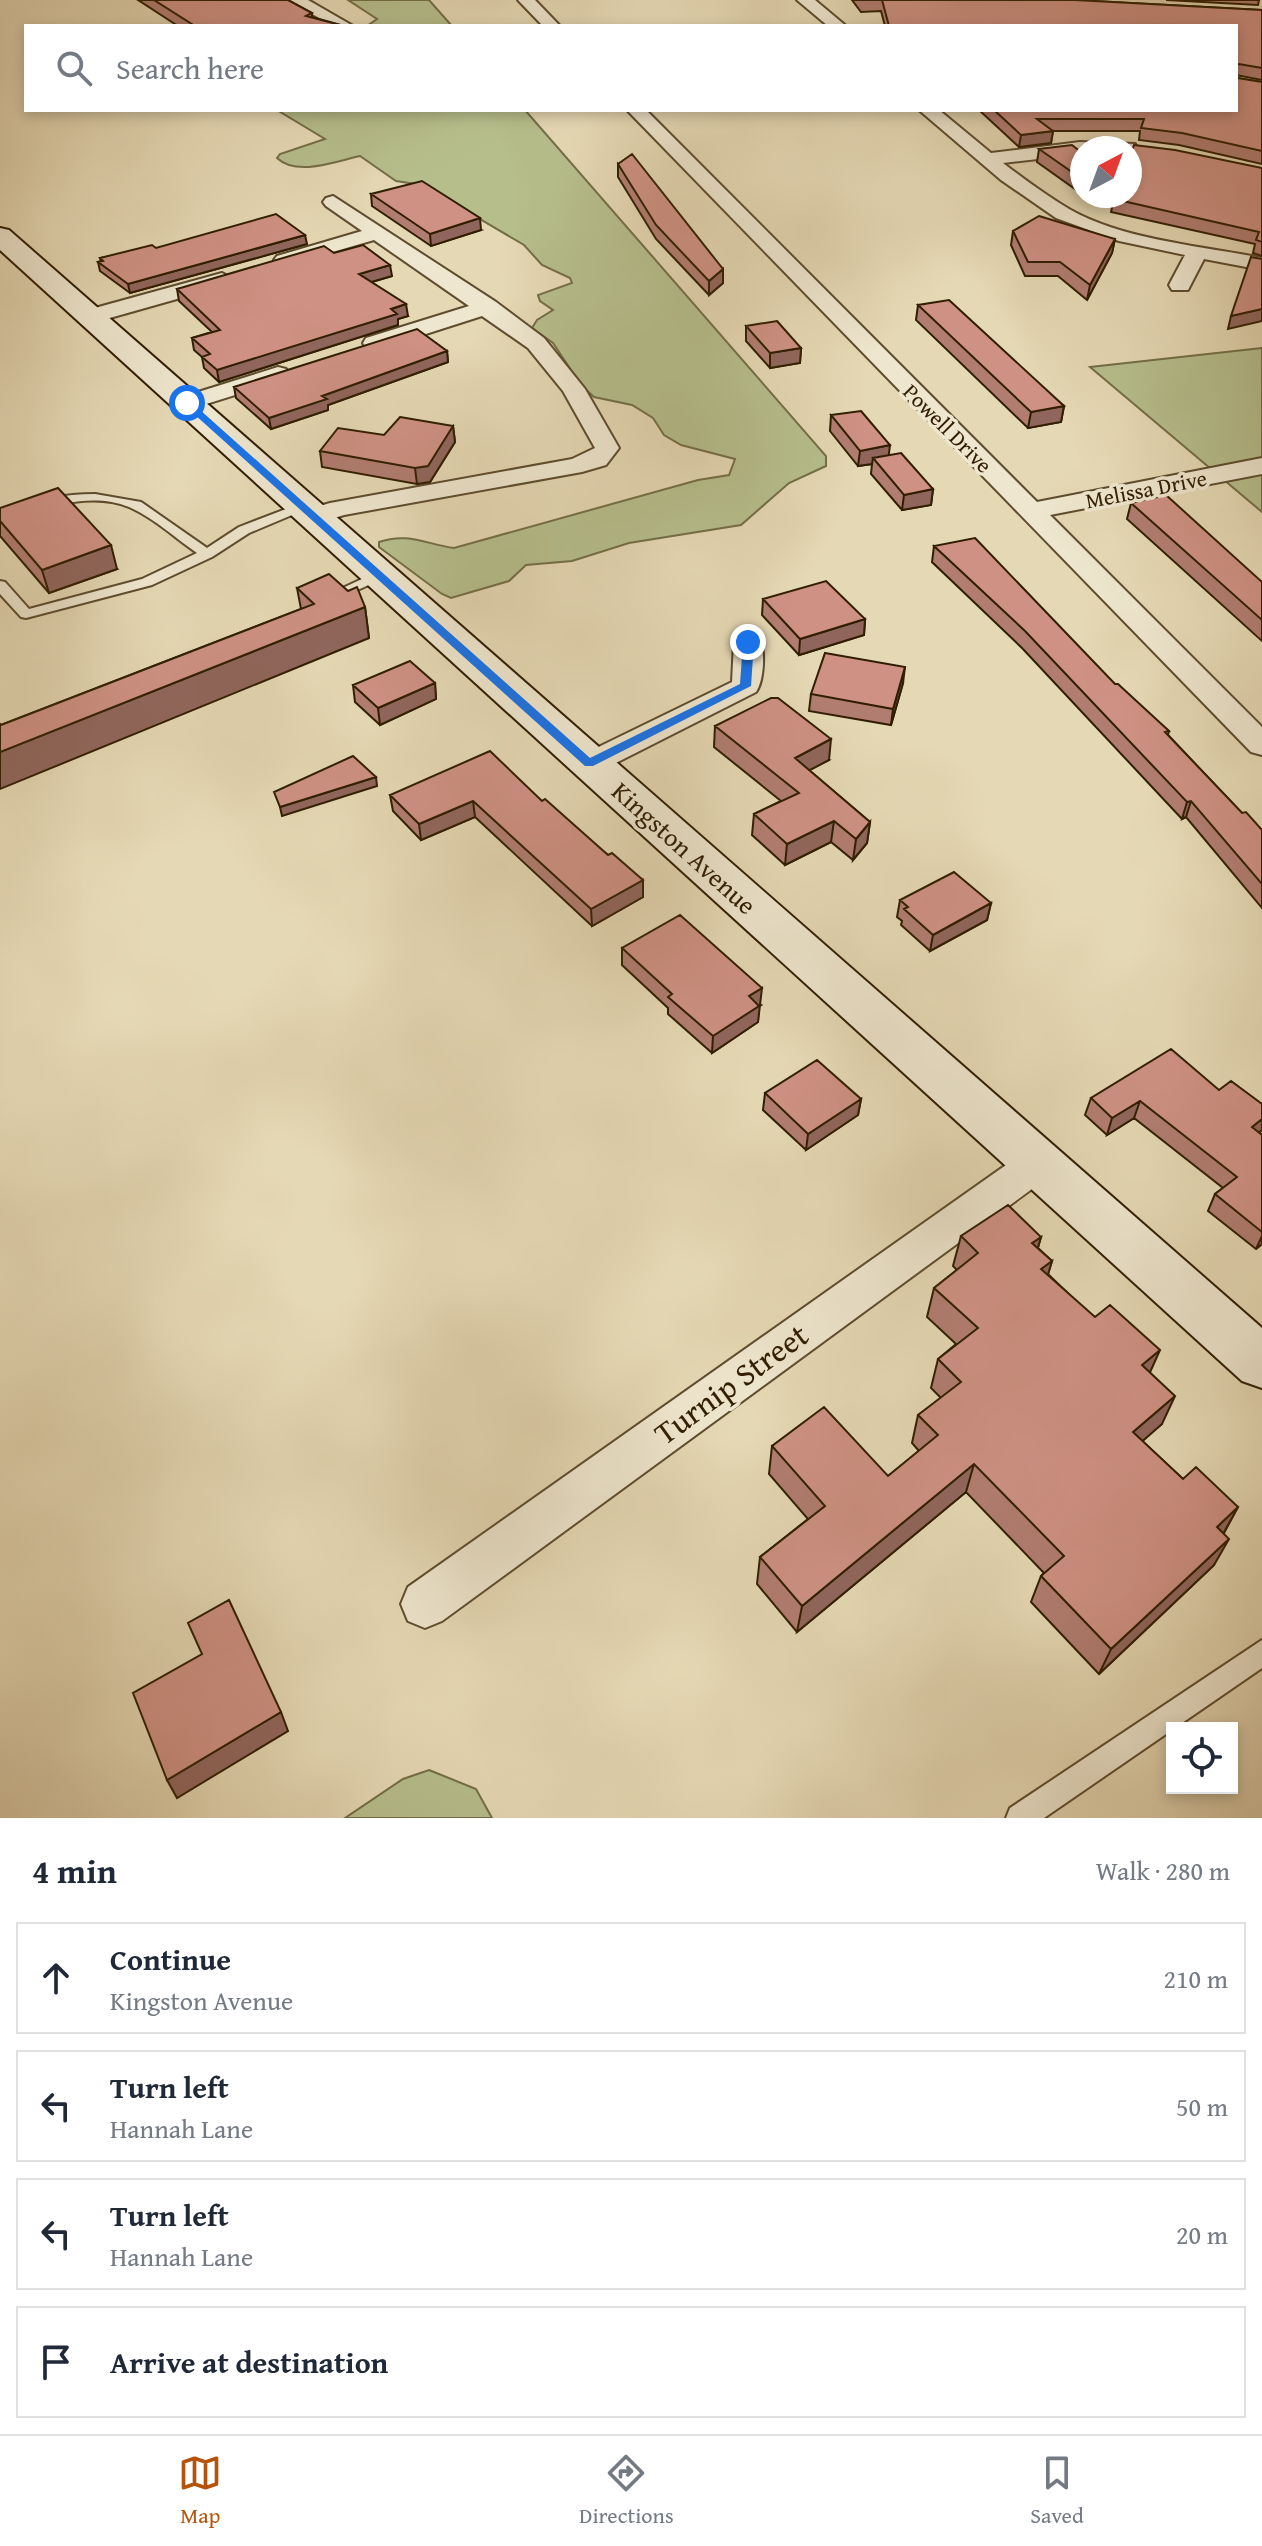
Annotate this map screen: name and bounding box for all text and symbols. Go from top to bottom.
search box [24,24,1238,112]
icon: search [52,46,96,90]
text: Search here [116,46,264,90]
north arrow [1070,136,1142,208]
street label: Powell Drive [896,376,1000,480]
route start [169,385,205,421]
street label: Melissa Drive [1083,462,1209,516]
route end [730,624,766,660]
street label: Kingston Avenue [603,772,765,923]
street label: Turnip Street [644,1311,818,1456]
map controls [1166,1722,1238,1794]
button: locate [1166,1722,1238,1794]
text: 4 min [32,1846,117,1895]
text: Walk · 280 m [1096,1851,1230,1890]
text: Continue [110,1937,231,1981]
icon: ahead [34,1956,78,2000]
text: 210 m [1163,1959,1228,1998]
text: Kingston Avenue [110,1981,293,2020]
text: Turn left [110,2065,229,2109]
icon: left [34,2084,78,2128]
text: 50 m [1176,2087,1228,2126]
text: Hannah Lane [110,2109,253,2148]
text: Turn left [110,2193,229,2237]
icon: left [34,2212,78,2256]
text: 20 m [1176,2215,1228,2254]
text: Hannah Lane [110,2237,253,2276]
icon: arrive [34,2340,78,2384]
text: Arrive at destination [110,2340,388,2384]
tab: Map [178,2451,222,2531]
tab: Directions [579,2451,674,2531]
tab: Saved [1030,2451,1084,2531]

